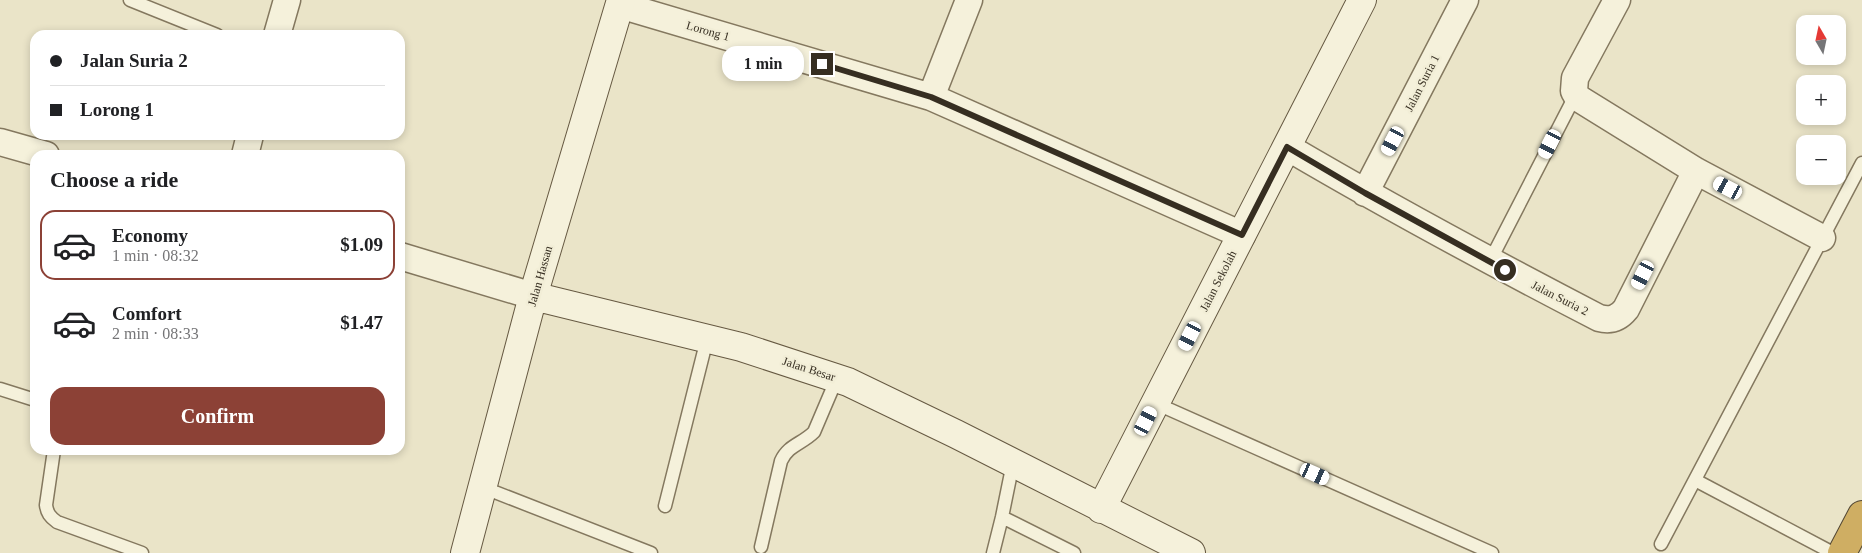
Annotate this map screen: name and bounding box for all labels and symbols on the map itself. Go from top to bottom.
north arrow [1796,15,1846,65]
street label: Lorong 1 [685,18,731,44]
callout: 1 min [722,46,804,82]
street label: Jalan Suria 1 [1402,52,1442,114]
route end [811,53,833,75]
car [1379,124,1406,158]
car [1536,127,1563,161]
car [1711,174,1744,202]
street label: Jalan Hassan [525,244,555,308]
street label: Jalan Sekolah [1197,248,1239,314]
car [1629,258,1656,292]
route start [1494,259,1516,281]
street label: Jalan Suria 2 [1529,278,1591,318]
car [1176,319,1203,353]
street label: Jalan Besar [781,354,837,384]
car [1132,404,1159,438]
car [1298,461,1331,487]

